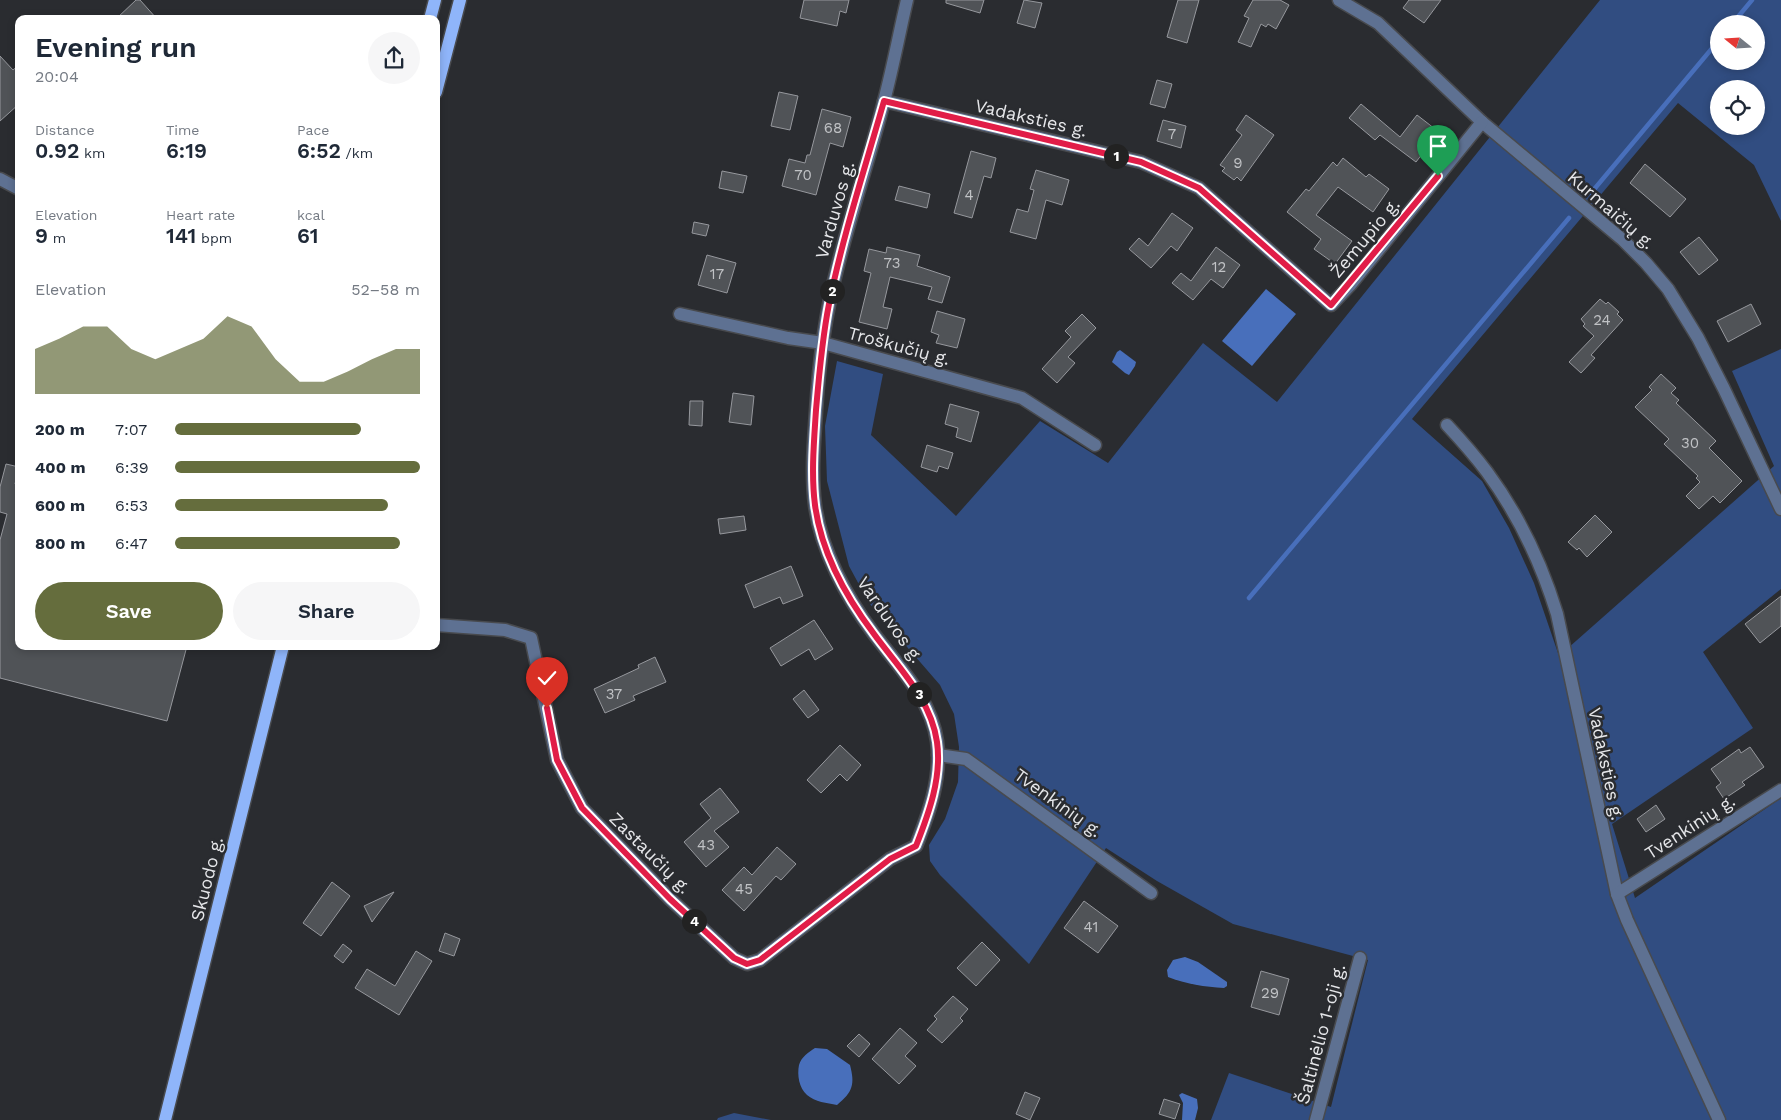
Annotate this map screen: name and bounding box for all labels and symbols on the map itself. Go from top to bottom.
north arrow [1710,15,1765,70]
street label: Vadaksties g. [973,94,1089,141]
house number: 68 [824,119,842,137]
house number: 7 [1168,125,1176,143]
pin [1417,125,1459,176]
pin: 1 [1104,144,1128,168]
house number: 9 [1233,154,1243,172]
street label: Varduvos g. [811,159,858,261]
house number: 70 [794,166,812,184]
street label: Kurmaičių g. [1564,166,1659,253]
house number: 4 [964,186,974,204]
street label: Žemupio g. [1325,194,1404,282]
house number: 73 [883,254,901,272]
house number: 12 [1212,258,1226,276]
house number: 17 [710,265,724,283]
pin: 2 [820,278,844,304]
house number: 24 [1593,311,1611,329]
street label: Troškučių g. [846,322,952,369]
house number: 30 [1681,434,1699,452]
street label: Varduvos g. [853,573,928,667]
pin [526,657,568,708]
pin: 3 [906,682,932,706]
house number: 37 [606,685,622,703]
street label: Vadaksties g. [1584,706,1629,822]
street label: Tvenkinių g. [1010,764,1106,841]
street label: Tvenkinių g. [1641,790,1739,863]
street label: Zastaučių g. [605,808,695,898]
street label: Skuodo g. [186,834,227,923]
house number: 43 [697,836,715,854]
house number: 45 [735,880,753,898]
pin: 4 [682,908,706,934]
house number: 41 [1084,918,1098,936]
street label: Šaltinėlio 1-oji g. [1292,961,1349,1106]
house number: 29 [1261,984,1279,1002]

